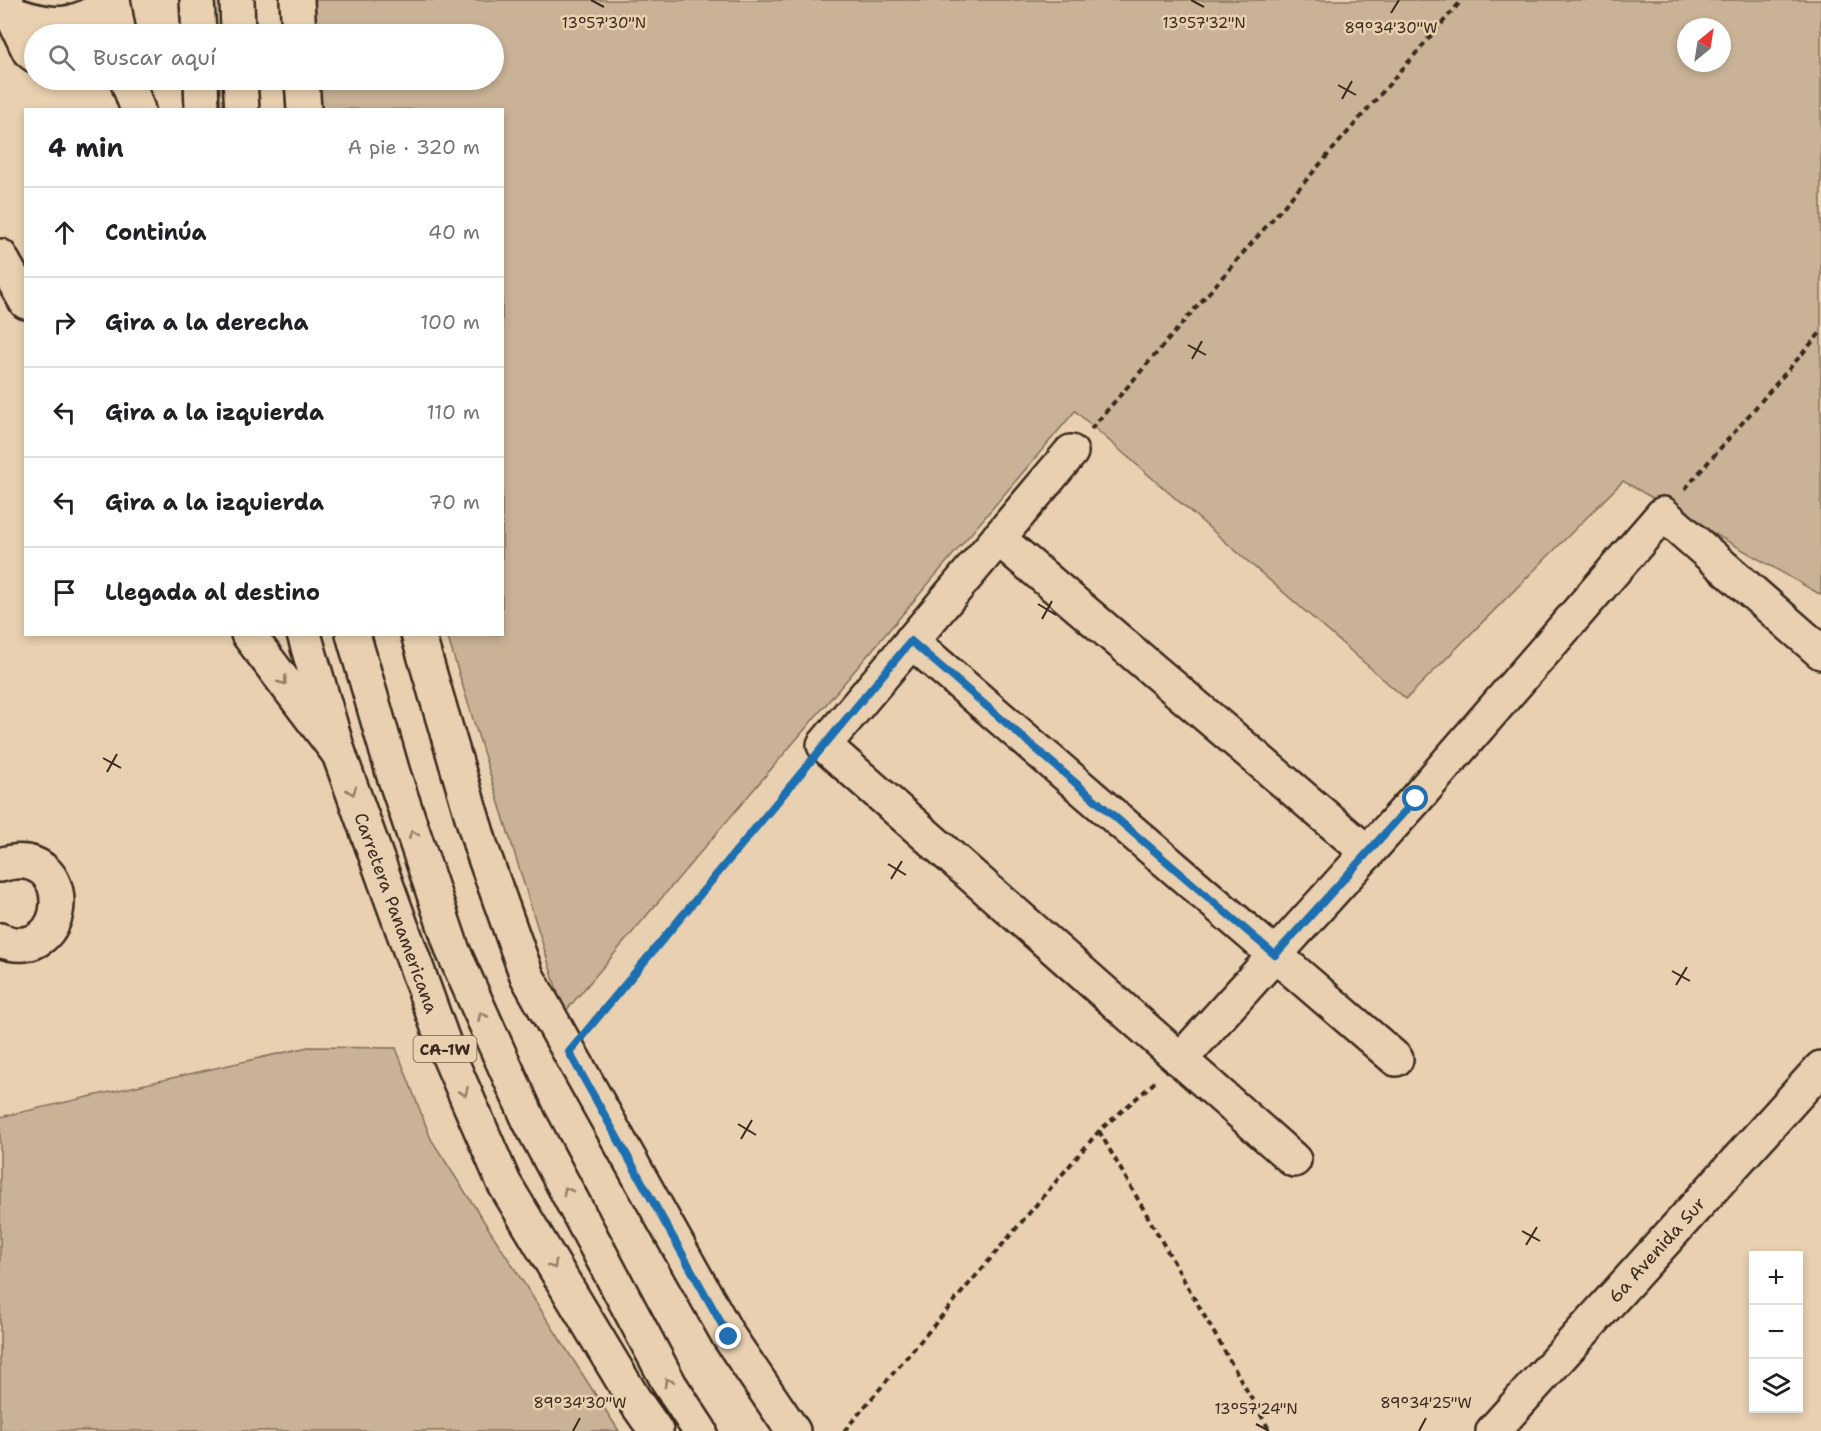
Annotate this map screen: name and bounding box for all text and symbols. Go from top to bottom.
text: 13°57'30"N [562,13,646,33]
text: 13°57'32"N [1162,13,1246,33]
text: 89°34'30"W [1344,18,1438,38]
north arrow [1677,18,1731,72]
search box [24,24,504,90]
icon: search [45,41,78,74]
text: Buscar aquí [93,43,216,72]
text: 4 min [48,130,124,165]
text: A pie · 320 m [348,134,480,160]
icon: ahead [48,216,81,249]
text: Continúa [105,218,207,247]
text: 40 m [428,219,480,245]
icon: right [48,306,81,339]
text: Gira a la derecha [105,308,309,337]
text: 100 m [420,309,480,335]
icon: left [48,396,81,429]
text: Gira a la izquierda [105,398,324,427]
text: 110 m [426,399,480,425]
icon: left [48,486,81,519]
text: Gira a la izquierda [105,488,324,517]
text: 70 m [428,489,480,515]
icon: arrive [48,576,81,609]
text: Llegada al destino [105,578,320,607]
one-way arrow [276,674,287,685]
one-way arrow [344,785,357,796]
route start [1402,785,1428,811]
street label: Carretera Panamericana [348,809,444,1017]
one-way arrow [408,829,421,839]
one-way arrow [477,1011,489,1022]
road number: CA-1W [414,1036,476,1062]
one-way arrow [457,1085,469,1096]
one-way arrow [563,1187,574,1198]
street label: 6a Avenida Sur [1603,1192,1711,1308]
map controls [1749,1251,1803,1413]
button: + [1749,1251,1803,1305]
one-way arrow [546,1259,557,1269]
button: − [1749,1305,1803,1359]
route end [715,1323,741,1349]
button: layers [1749,1359,1803,1413]
one-way arrow [664,1378,675,1388]
text: 89°34'30"W [533,1393,627,1413]
text: 89°34'25"W [1380,1393,1472,1413]
text: 13°57'24"N [1214,1399,1298,1419]

